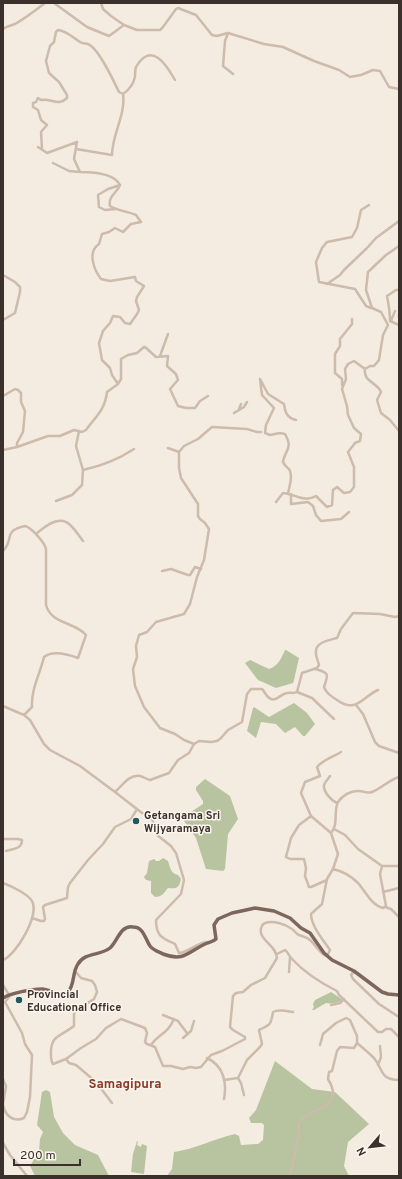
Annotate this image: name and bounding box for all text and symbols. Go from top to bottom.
place label: Getangama Sri Wijyaramaya [144,809,220,836]
marker: Getangama Sri Wijyaramaya [131,816,141,826]
place label: Provincial Educational Office [27,988,121,1015]
marker: Provincial Educational Office [14,995,24,1005]
district label: Samagipura [89,1077,161,1093]
north arrow [350,1127,390,1167]
scale bar [14,1141,80,1167]
text: N [354,1144,370,1158]
text: 200 m [20,1148,56,1164]

